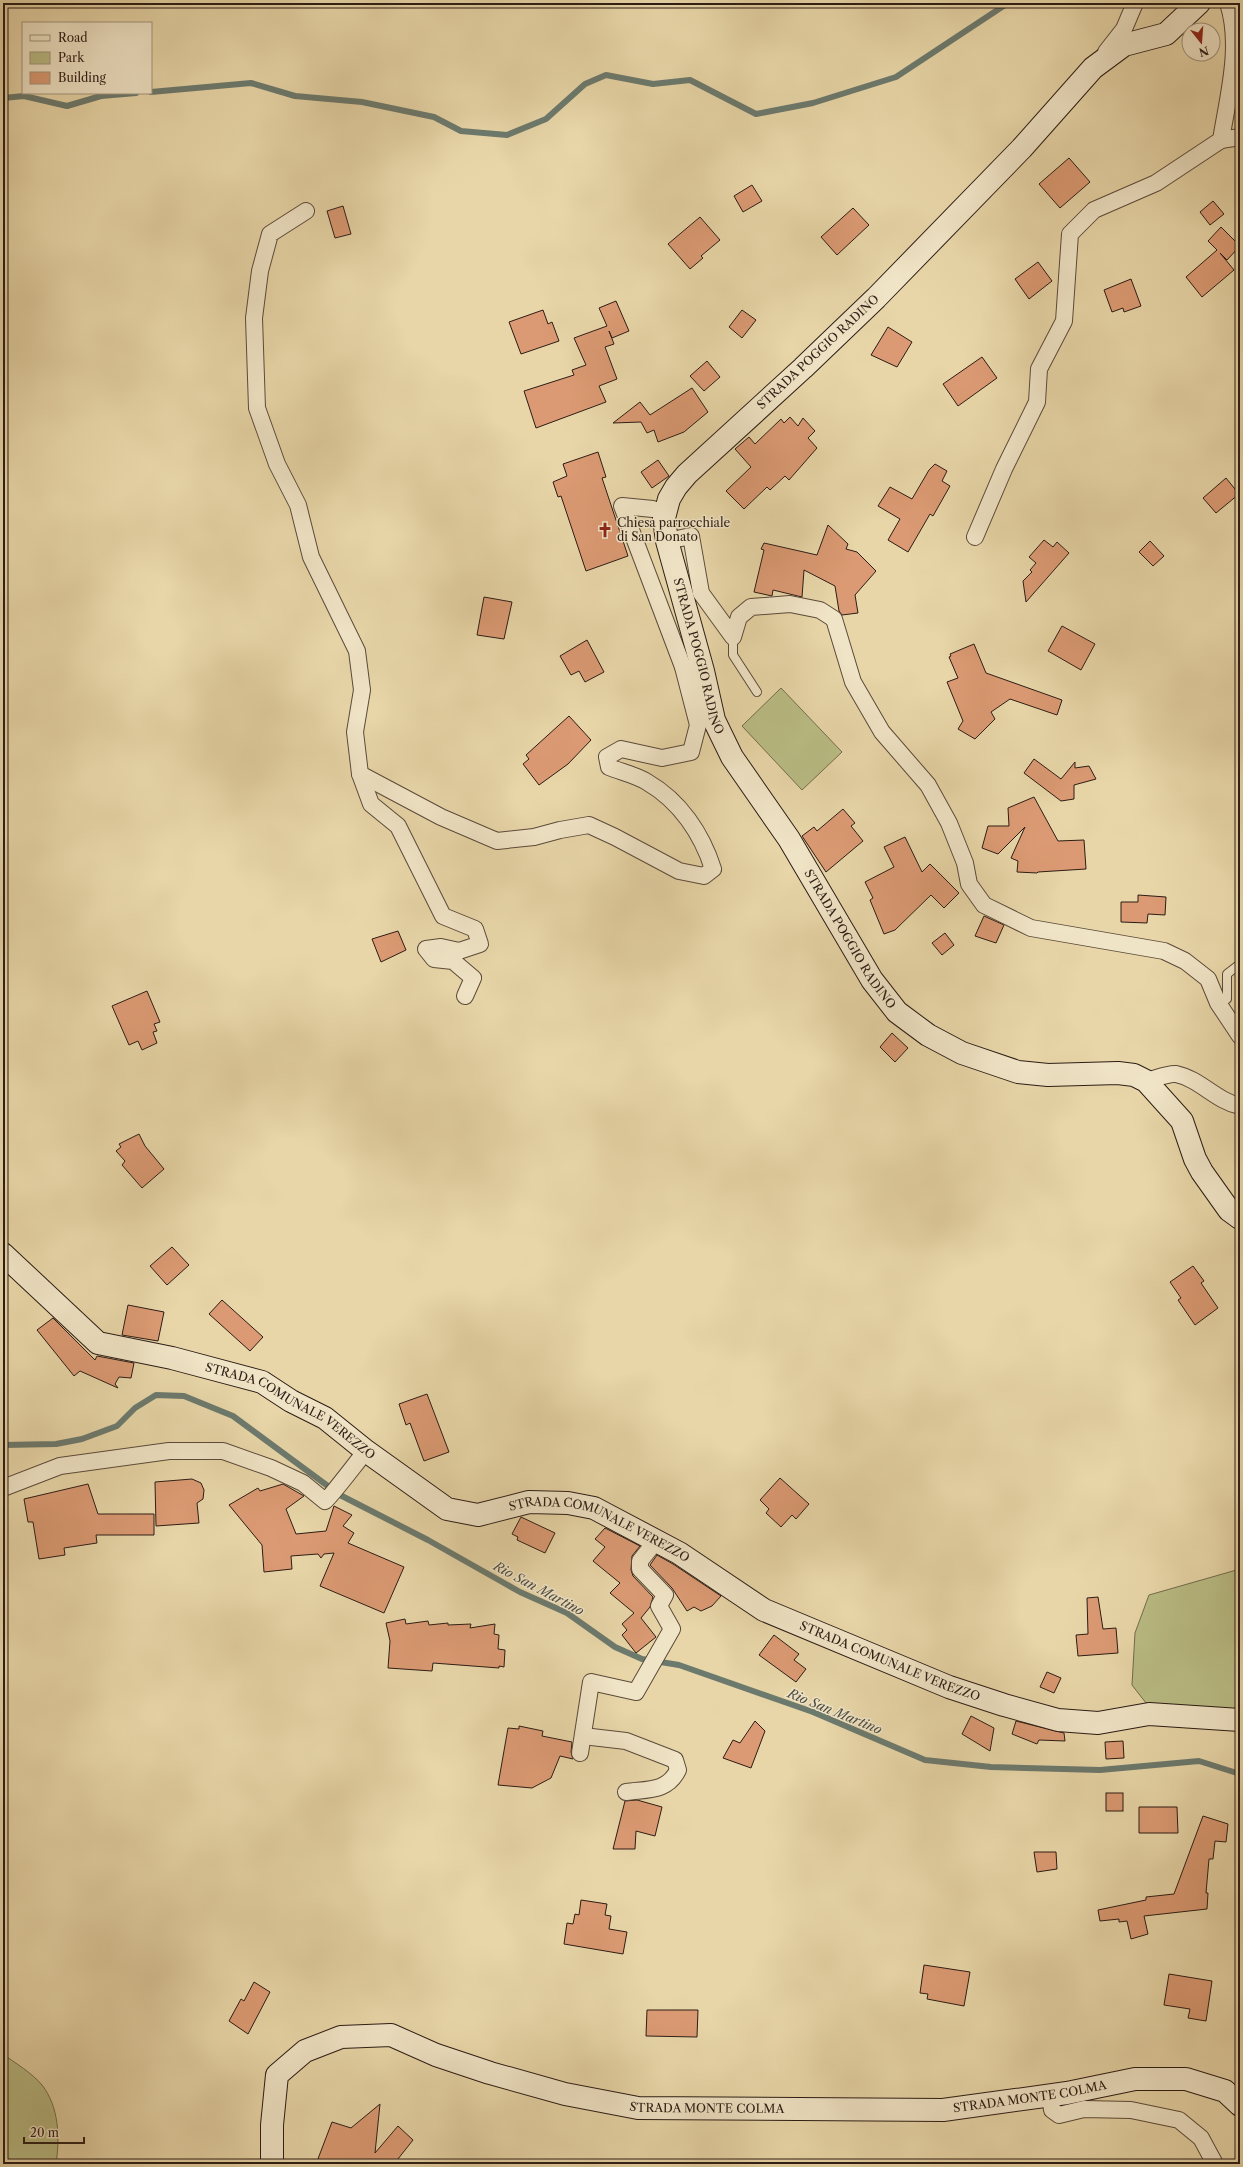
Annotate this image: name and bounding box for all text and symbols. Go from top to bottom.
legend [22,22,152,94]
north arrow [1181,22,1221,62]
text: Road [58,30,88,45]
text: N [1197,43,1211,60]
text: Park [58,50,85,65]
text: Building [58,70,106,85]
street label: STRADA POGGIO RADINO [754,291,882,412]
place label: Chiesa parrocchiale di San Donato [617,515,730,544]
church icon: Chiesa parrocchiale di San Donato [596,521,614,539]
street label: STRADA POGGIO RADINO [671,576,728,737]
street label: STRADA POGGIO RADINO [802,866,899,1011]
street label: STRADA COMUNALE VEREZZO [204,1359,378,1462]
street label: STRADA COMUNALE VEREZZO [507,1493,693,1565]
water label: Rio San Martino [490,1557,587,1619]
street label: STRADA COMUNALE VEREZZO [798,1618,982,1704]
water label: Rio San Martino [785,1684,884,1737]
street label: STRADA MONTE COLMA [952,2077,1109,2116]
street label: STRADA MONTE COLMA [628,2098,786,2116]
scale bar [24,2119,84,2145]
text: 20 m [30,2125,59,2140]

